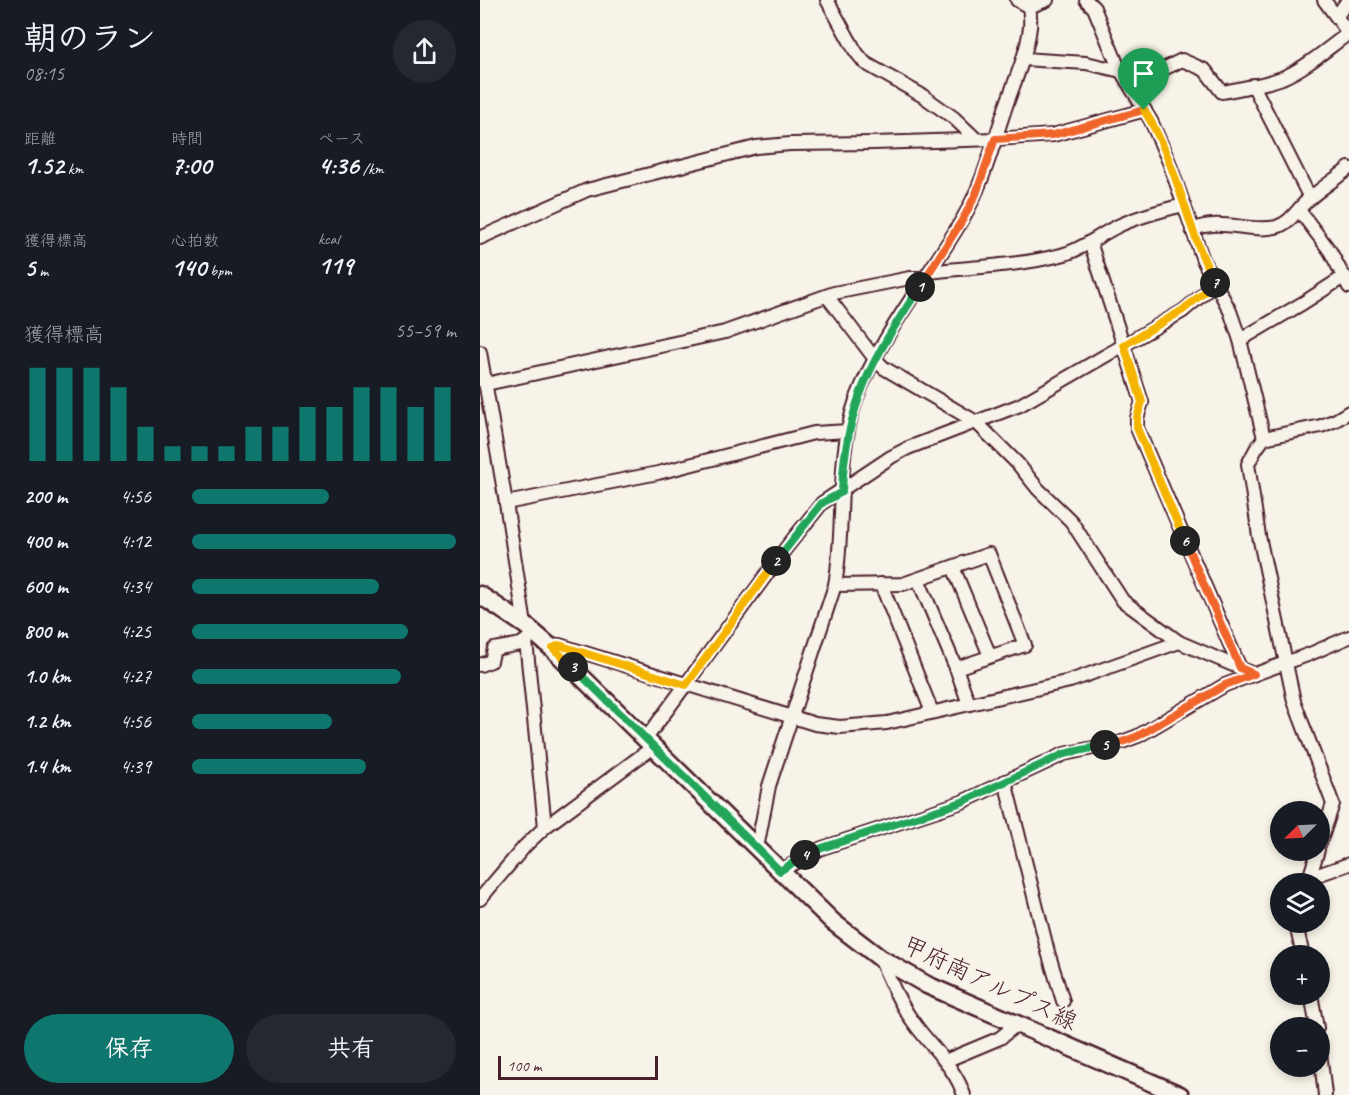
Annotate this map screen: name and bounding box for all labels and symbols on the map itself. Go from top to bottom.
pin [1118,48,1169,110]
pin: 7 [1200,268,1230,298]
pin: 1 [905,272,935,302]
pin: 6 [1170,526,1200,556]
pin: 2 [761,546,791,576]
pin: 3 [558,652,588,682]
pin: 5 [1090,730,1120,760]
north arrow [1270,801,1330,861]
pin: 4 [790,840,820,870]
street label: 甲府南アルプス線 [898,929,1082,1037]
scale bar [498,1053,658,1080]

